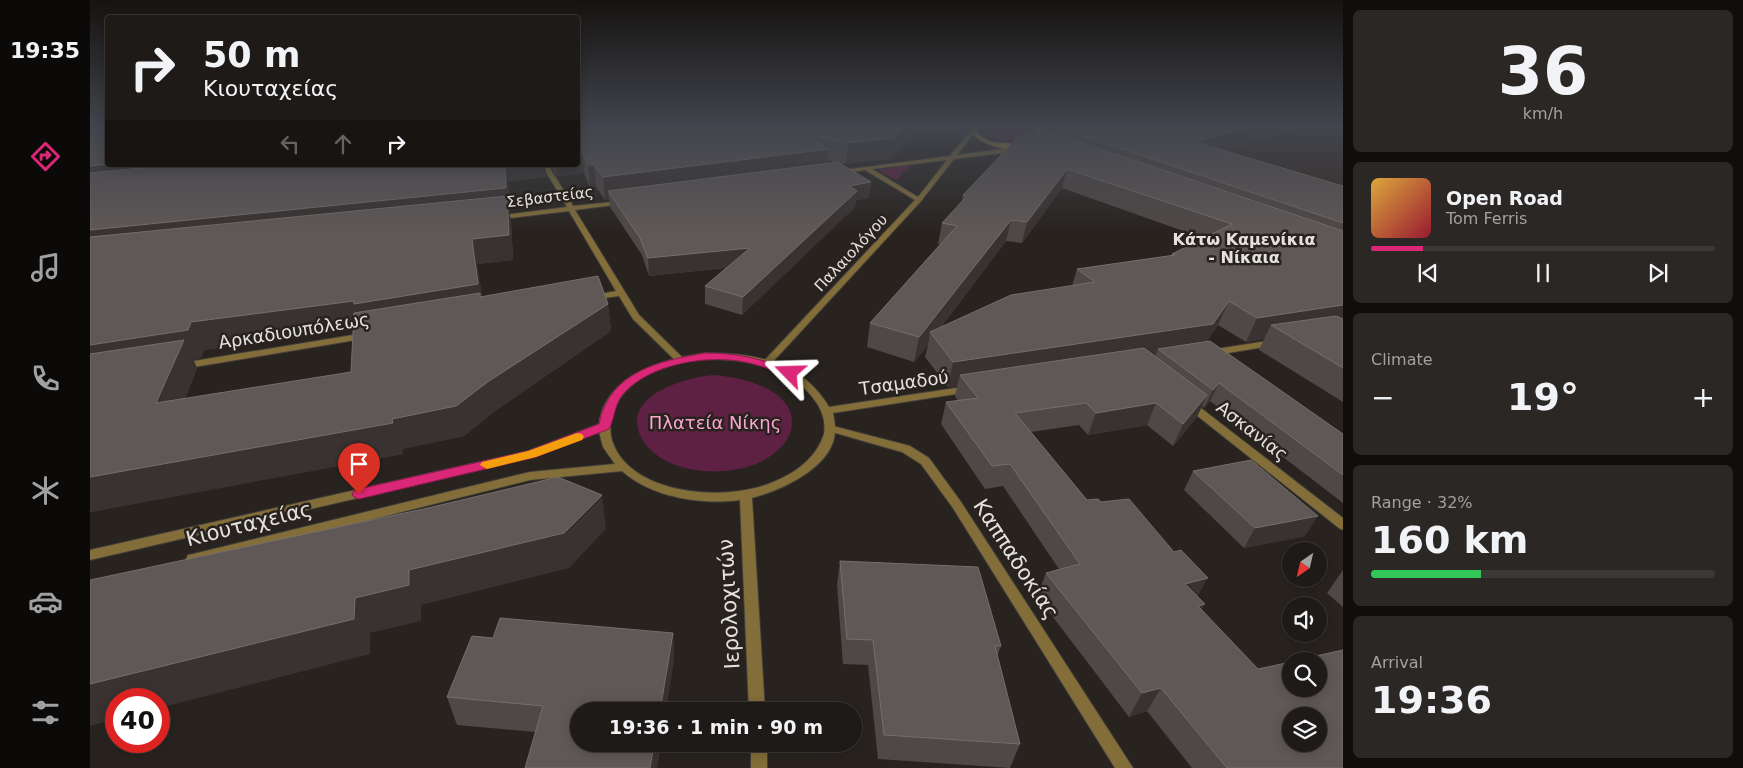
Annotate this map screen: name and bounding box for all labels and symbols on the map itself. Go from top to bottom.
street label: Σεβαστείας [505,183,595,211]
street label: Παλαιολόγου [811,211,891,295]
district label: Κάτω Καμενίκια - Νίκαια [1173,230,1315,267]
street label: Αρκαδιουπόλεως [217,308,371,353]
position arrow [763,346,815,398]
street label: Τσαμαδού [857,366,950,399]
street label: Ασκανίας [1212,396,1292,465]
park label: Πλατεία Νίκης [649,412,781,433]
pin [338,443,380,494]
street label: Καππαδοκίας [968,495,1064,623]
street label: Κιουταχείας [183,497,315,551]
street label: Ιερολοχιτών [714,538,744,670]
north arrow [1282,542,1328,588]
speed limit sign: 40 [105,688,170,753]

